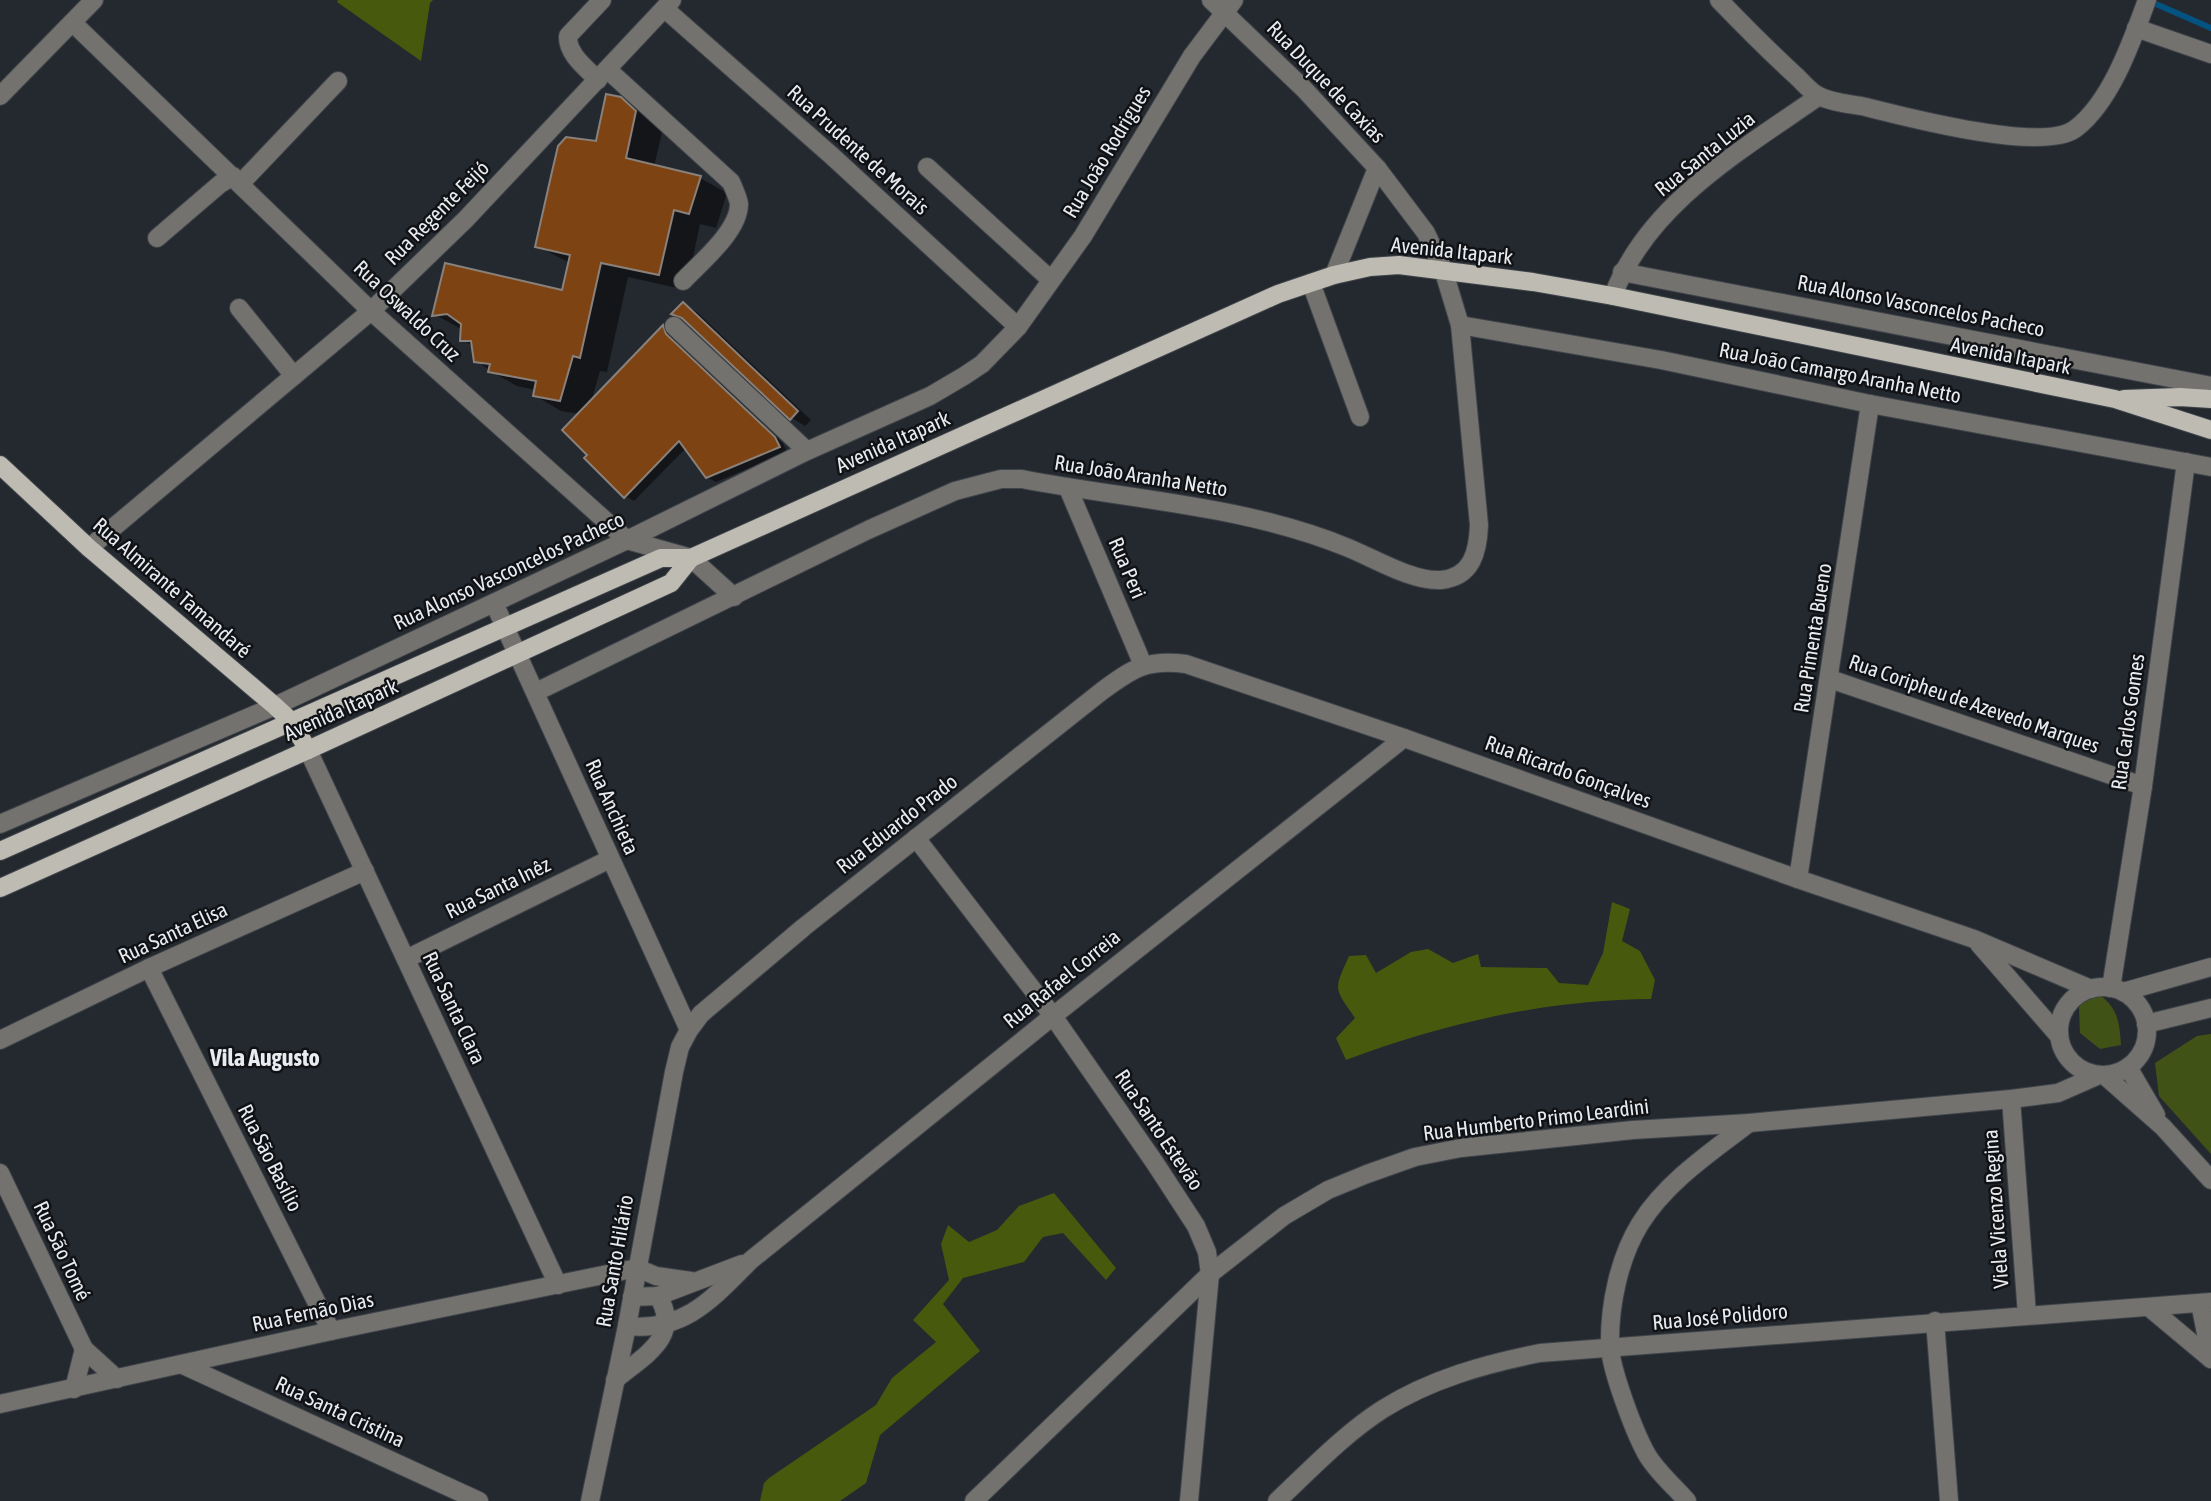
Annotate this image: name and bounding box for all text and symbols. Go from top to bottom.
street label: Rua Duque de Caxias [1263,16,1391,147]
street label: Rua Prudente de Morais [783,79,934,219]
street label: Rua João Rodrigues [1057,81,1155,222]
street label: Rua Santa Luzia [1650,106,1759,201]
street label: Rua Regente Feijó [379,155,493,269]
street label: Avenida Itapark [1390,232,1514,268]
street label: Rua Oswaldo Cruz [350,255,466,366]
street label: Rua Alonso Vasconcelos Pacheco [1796,269,2047,341]
street label: Avenida Itapark [1949,332,2073,378]
street label: Rua João Camargo Aranha Netto [1717,337,1963,407]
street label: Avenida Itapark [832,405,953,477]
street label: Rua João Aranha Netto [1053,449,1229,501]
street label: Rua Alonso Vasconcelos Pacheco [390,506,628,634]
street label: Rua Almirante Tamandaré [89,512,256,662]
street label: Rua Peri [1104,533,1151,602]
street label: Rua Pimenta Bueno [1788,561,1836,714]
street label: Rua Coripheu de Azevedo Marques [1846,649,2103,757]
street label: Rua Carlos Gomes [2106,652,2148,792]
street label: Avenida Itapark [280,673,401,745]
street label: Rua Ricardo Gonçalves [1482,730,1654,812]
street label: Rua Anchieta [581,755,645,858]
street label: Rua Eduardo Prado [831,769,962,878]
street label: Rua Santa Inêz [441,851,554,923]
street label: Rua Santa Elisa [114,896,231,968]
street label: Rua Rafael Correia [998,924,1124,1033]
street label: Rua Santa Clara [418,948,491,1068]
district label: Vila Augusto [209,1044,320,1071]
street label: Rua Santo Estevão [1111,1065,1209,1194]
street label: Rua Humberto Primo Leardini [1422,1093,1650,1145]
street label: Rua São Basílio [234,1100,308,1215]
street label: Viela Vicenzo Regina [1977,1129,2013,1289]
street label: Rua Santo Hilário [591,1193,637,1329]
street label: Rua São Tomé [29,1197,96,1304]
street label: Rua Fernão Dias [250,1286,376,1336]
street label: Rua José Polidoro [1651,1298,1789,1334]
street label: Rua Santa Cristina [272,1371,409,1451]

